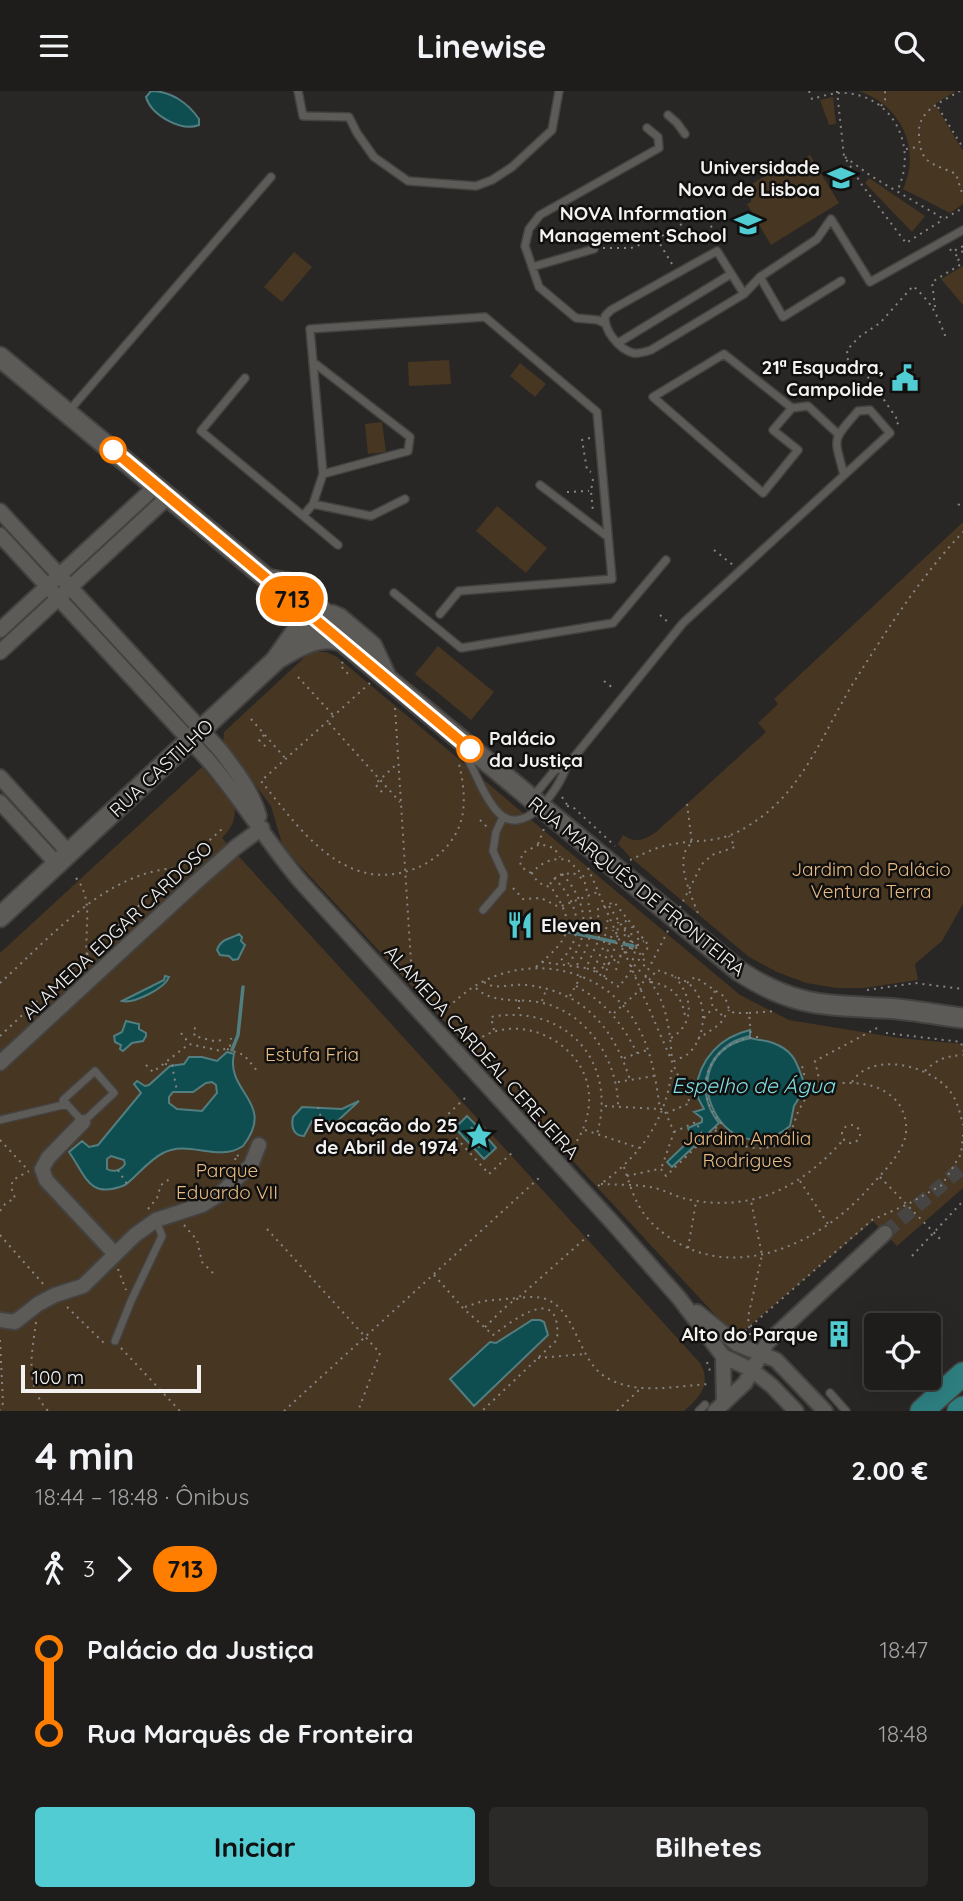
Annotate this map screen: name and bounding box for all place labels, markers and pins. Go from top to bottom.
place label: Universidade Nova de Lisboa [678,155,820,201]
school or university icon: Universidade Nova de Lisboa [826,163,856,193]
place label: NOVA Information Management School [539,201,727,247]
school or university icon: NOVA Information Management School [733,209,763,239]
place label: 21ª Esquadra, Campolide [762,355,884,401]
public building icon: 21ª Esquadra, Campolide [890,363,920,393]
unlabelled marker [100,437,126,463]
place label: Palácio da Justiça [489,726,583,772]
marker: Palácio da Justiça [457,736,483,762]
restaurant icon: Eleven [505,910,535,940]
place label: Eleven [541,913,601,937]
place label: Evocação do 25 de Abril de 1974 [313,1113,458,1159]
place icon: Evocação do 25 de Abril de 1974 [464,1121,494,1151]
building icon: Alto do Parque [824,1319,854,1349]
place label: Alto do Parque [681,1322,818,1346]

